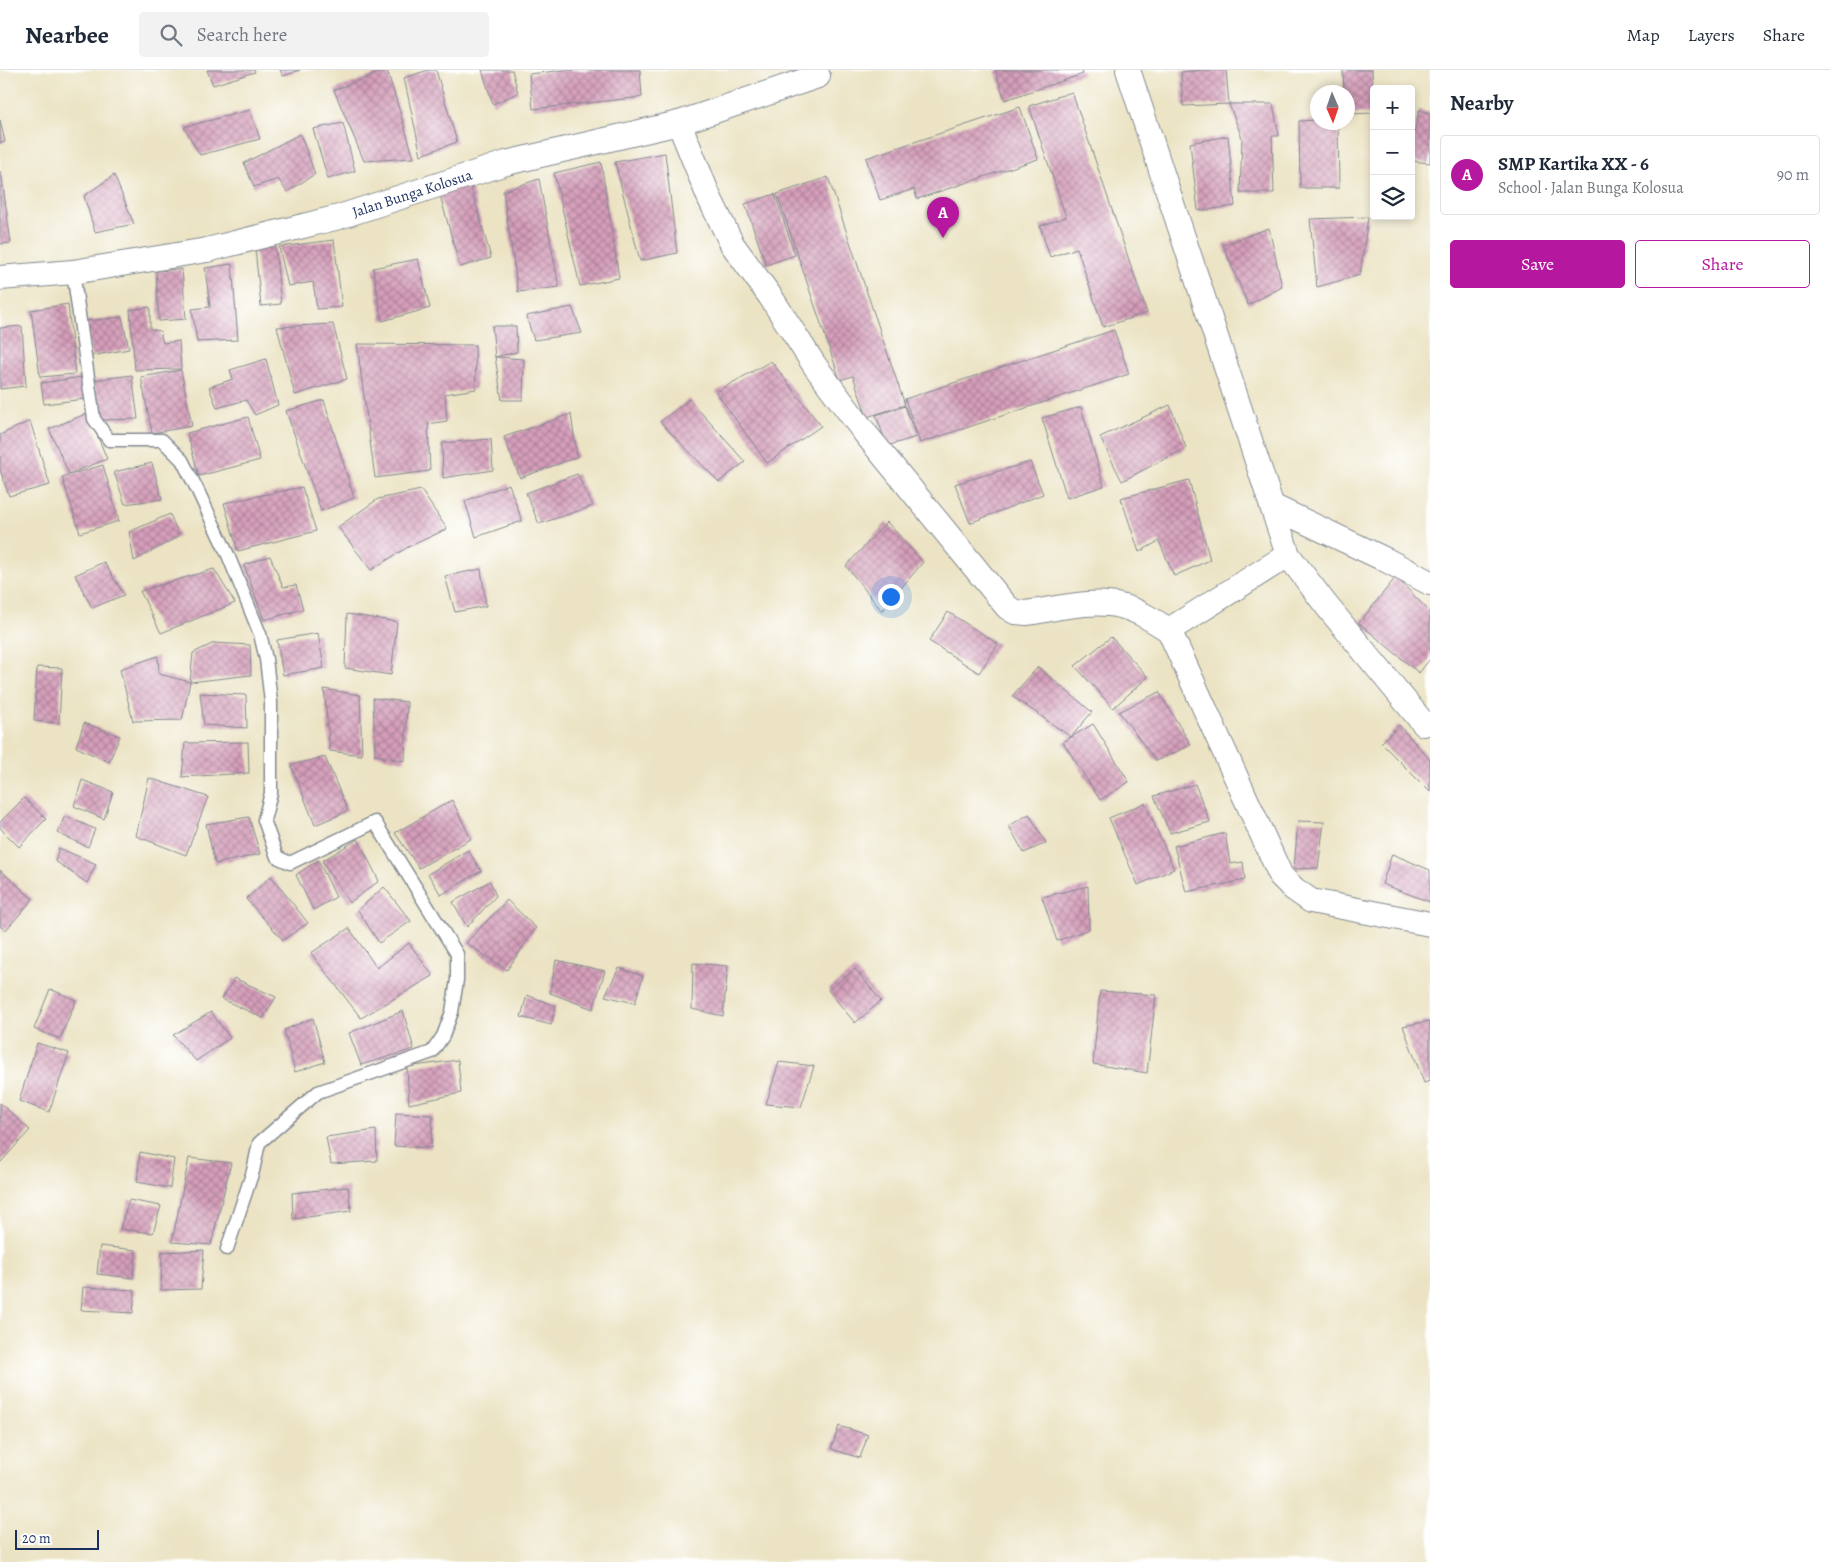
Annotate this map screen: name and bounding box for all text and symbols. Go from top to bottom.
search box [139,12,489,57]
text: Nearbee [25,19,109,51]
icon: search [157,21,185,49]
text: Search here [197,22,287,48]
text: Map [1627,23,1660,47]
text: Layers [1688,23,1735,47]
text: Share [1763,23,1805,47]
north arrow [1310,85,1355,130]
map controls [1370,85,1415,220]
button: + [1370,85,1415,130]
text: Nearby [1450,89,1513,117]
button: − [1370,130,1415,175]
text: SMP Kartika XX - 6 [1498,151,1649,177]
text: A [1462,164,1472,186]
text: 90 m [1777,164,1809,186]
street label: Jalan Bunga Kolosua [350,165,475,222]
button: layers [1370,175,1415,220]
text: School · Jalan Bunga Kolosua [1498,177,1684,199]
pin: A [927,197,959,238]
button: Save [1450,240,1625,288]
button: Share [1635,240,1810,288]
your location [878,584,904,610]
scale bar [15,1527,99,1550]
text: 20 m [22,1529,51,1548]

